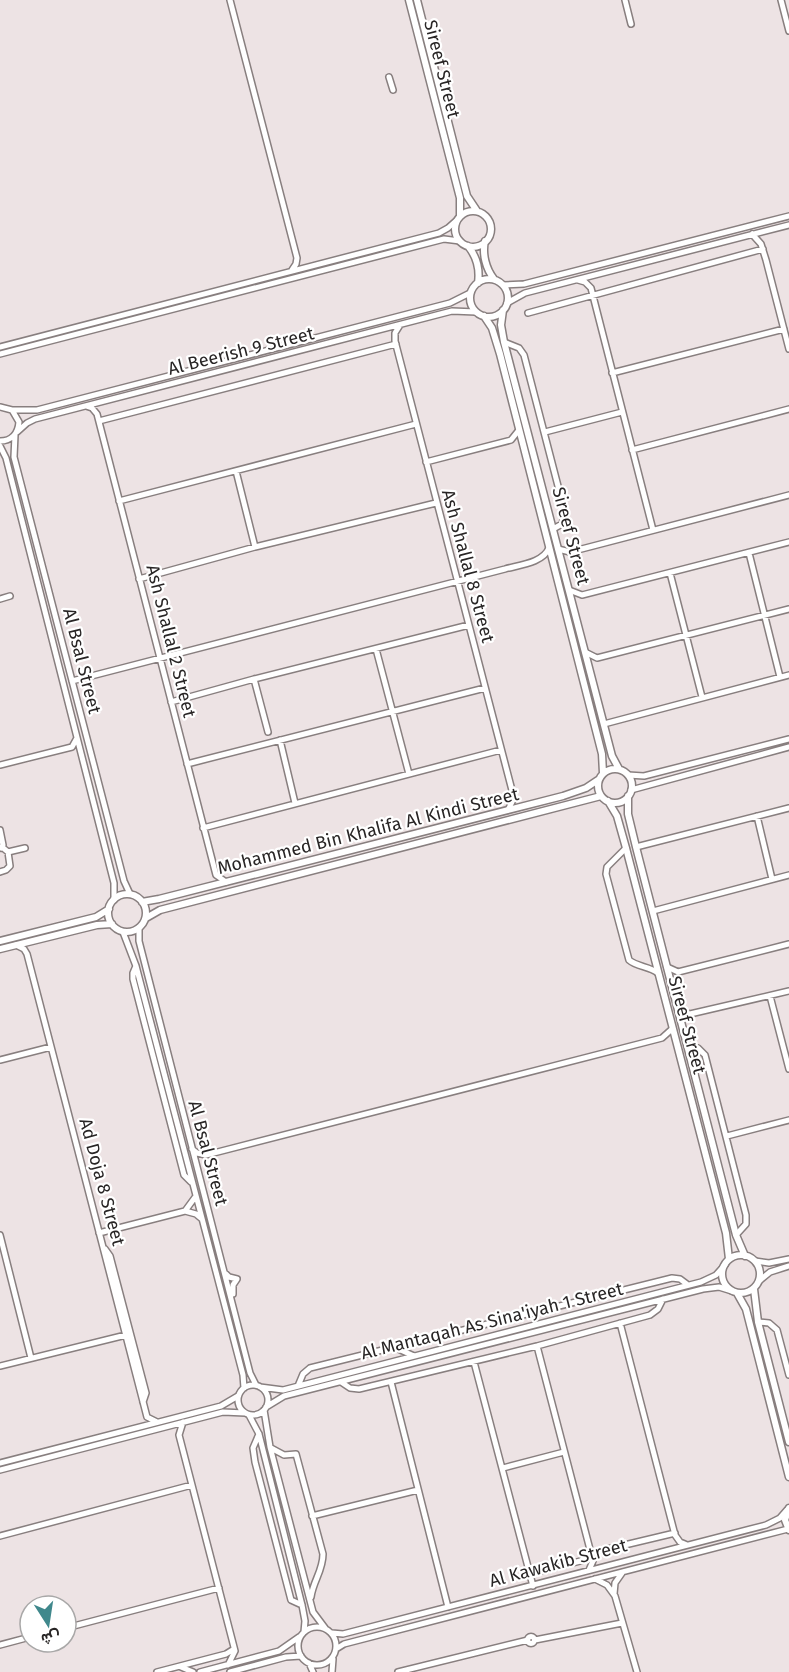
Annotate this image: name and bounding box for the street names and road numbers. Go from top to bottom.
street label: Sireef Street [419,18,465,121]
street label: Al Beerish 9 Street [166,322,317,380]
street label: Sireef Street [547,485,595,588]
street label: Ash Shallal 8 Street [437,487,499,645]
street label: Ash Shallal 2 Street [141,562,201,720]
street label: Al Bsal Street [58,606,106,717]
street label: Mohammed Bin Khalifa Al Kindi Street [215,783,521,879]
street label: Sireef Street [663,974,711,1077]
street label: Al Bsal Street [183,1098,233,1208]
street label: Ad Doja 8 Street [74,1116,130,1249]
street label: Al Mantaqah As Sina'iyah 1 Street [359,1278,626,1364]
street label: Al Kawakib Street [487,1534,630,1592]

